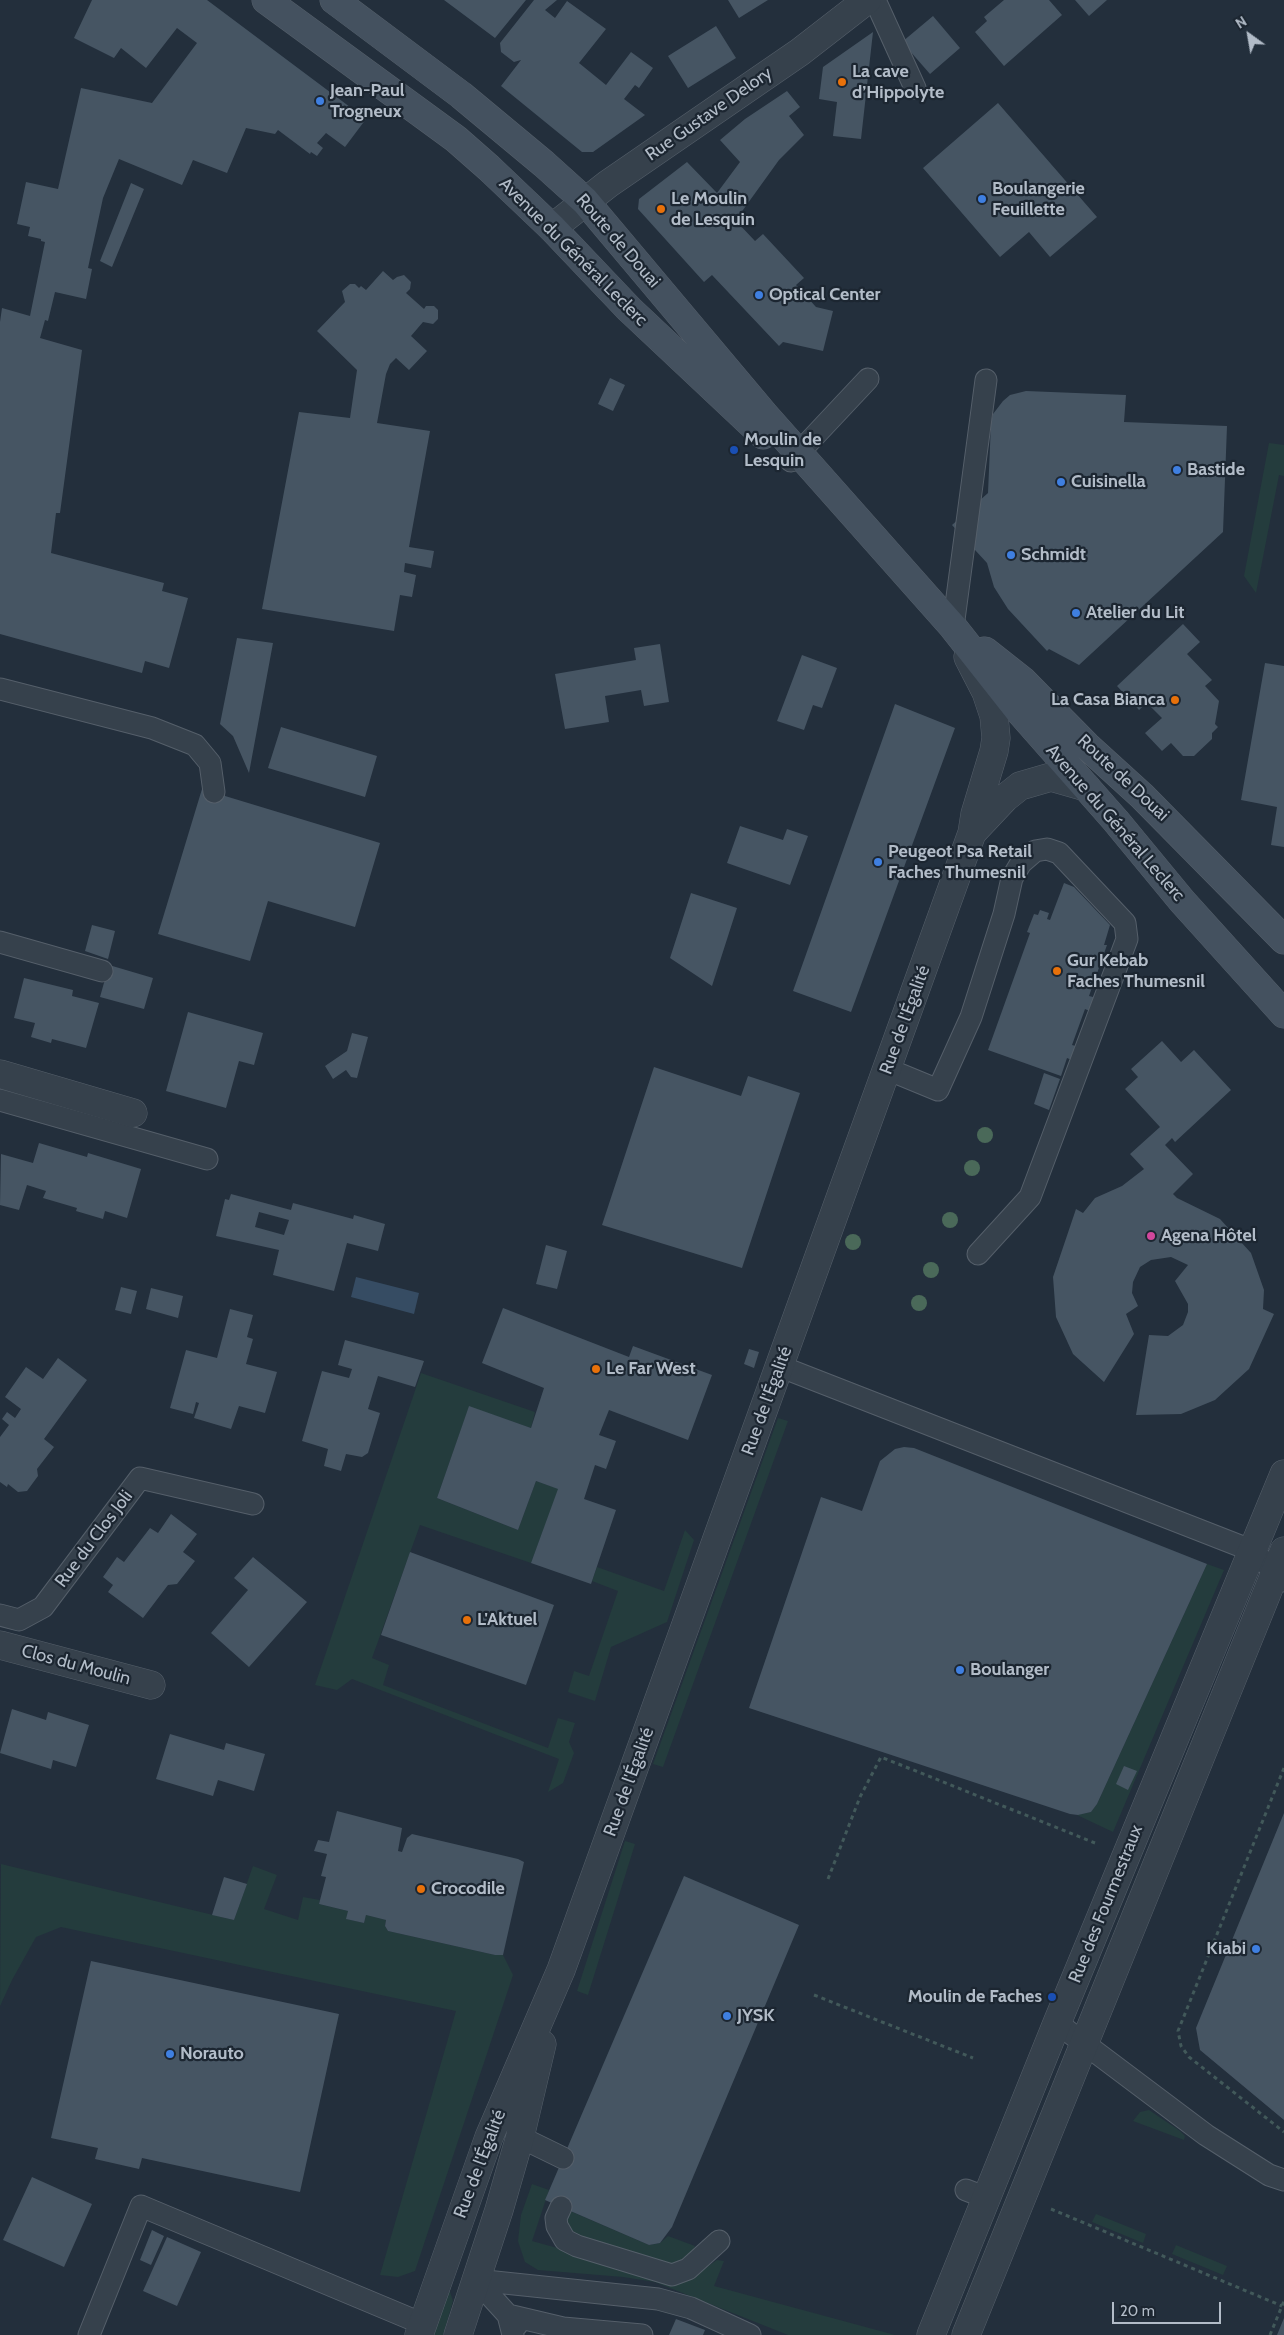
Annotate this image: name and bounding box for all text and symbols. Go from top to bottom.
north arrow [1224,10,1274,60]
text: N [1232,12,1250,33]
place label: La cave d’Hippolyte [852,61,944,104]
street label: Rue Gustave Delory [642,62,776,166]
marker: La cave d’Hippolyte [836,76,848,88]
place label: Jean-Paul Trogneux [330,80,405,122]
marker: Jean-Paul Trogneux [314,95,326,107]
street label: Avenue du Général Leclerc [494,173,652,331]
place label: Boulangerie Feuillette [992,178,1085,220]
place label: Le Moulin de Lesquin [671,188,755,230]
street label: Route de Douai [571,190,665,292]
marker: Boulangerie Feuillette [976,193,988,205]
marker: Le Moulin de Lesquin [655,203,667,215]
place label: Optical Center [769,284,880,306]
marker: Optical Center [753,289,765,301]
place label: Moulin de Lesquin [744,429,822,472]
marker: Moulin de Lesquin [728,444,740,456]
place label: Bastide [1187,459,1245,481]
marker: Bastide [1171,464,1183,476]
place label: Cuisinella [1071,471,1146,493]
marker: Cuisinella [1055,476,1067,488]
place label: Schmidt [1021,544,1086,566]
marker: Schmidt [1005,549,1017,561]
place label: Atelier du Lit [1086,602,1184,624]
marker: Atelier du Lit [1070,607,1082,619]
place label: La Casa Bianca [1051,689,1165,711]
marker: La Casa Bianca [1169,694,1181,706]
street label: Route de Douai [1073,730,1173,826]
street label: Avenue du Général Leclerc [1041,740,1189,906]
place label: Peugeot Psa Retail Faches Thumesnil [888,841,1032,884]
marker: Peugeot Psa Retail Faches Thumesnil [872,856,884,868]
place label: Gur Kebab Faches Thumesnil [1067,950,1205,992]
street label: Rue de l'Égalité [875,963,935,1077]
marker: Gur Kebab Faches Thumesnil [1051,965,1063,977]
place label: Agena Hôtel [1161,1225,1256,1247]
marker: Agena Hôtel [1145,1230,1157,1242]
street label: Rue de l'Égalité [737,1344,797,1458]
place label: Le Far West [606,1358,696,1380]
marker: Le Far West [590,1363,602,1375]
street label: Rue du Clos Joli [51,1486,137,1592]
place label: L'Aktuel [477,1609,537,1631]
marker: L'Aktuel [461,1614,473,1626]
street label: Clos du Moulin [19,1640,133,1690]
place label: Boulanger [970,1659,1049,1681]
marker: Boulanger [954,1664,966,1676]
street label: Rue de l'Égalité [599,1725,659,1839]
street label: Rue des Fourmestraux [1064,1822,1148,1986]
place label: Crocodile [431,1878,505,1900]
marker: Crocodile [415,1883,427,1895]
place label: Kiabi [1206,1938,1246,1960]
marker: Kiabi [1250,1943,1262,1955]
place label: Moulin de Faches [908,1986,1042,2008]
marker: Moulin de Faches [1046,1991,1058,2003]
place label: JYSK [737,2005,775,2027]
marker: JYSK [721,2010,733,2022]
place label: Norauto [180,2043,244,2065]
marker: Norauto [164,2048,176,2060]
street label: Rue de l'Égalité [449,2107,511,2221]
scale bar [1114,2292,1223,2324]
text: 20 m [1120,2302,1155,2320]

